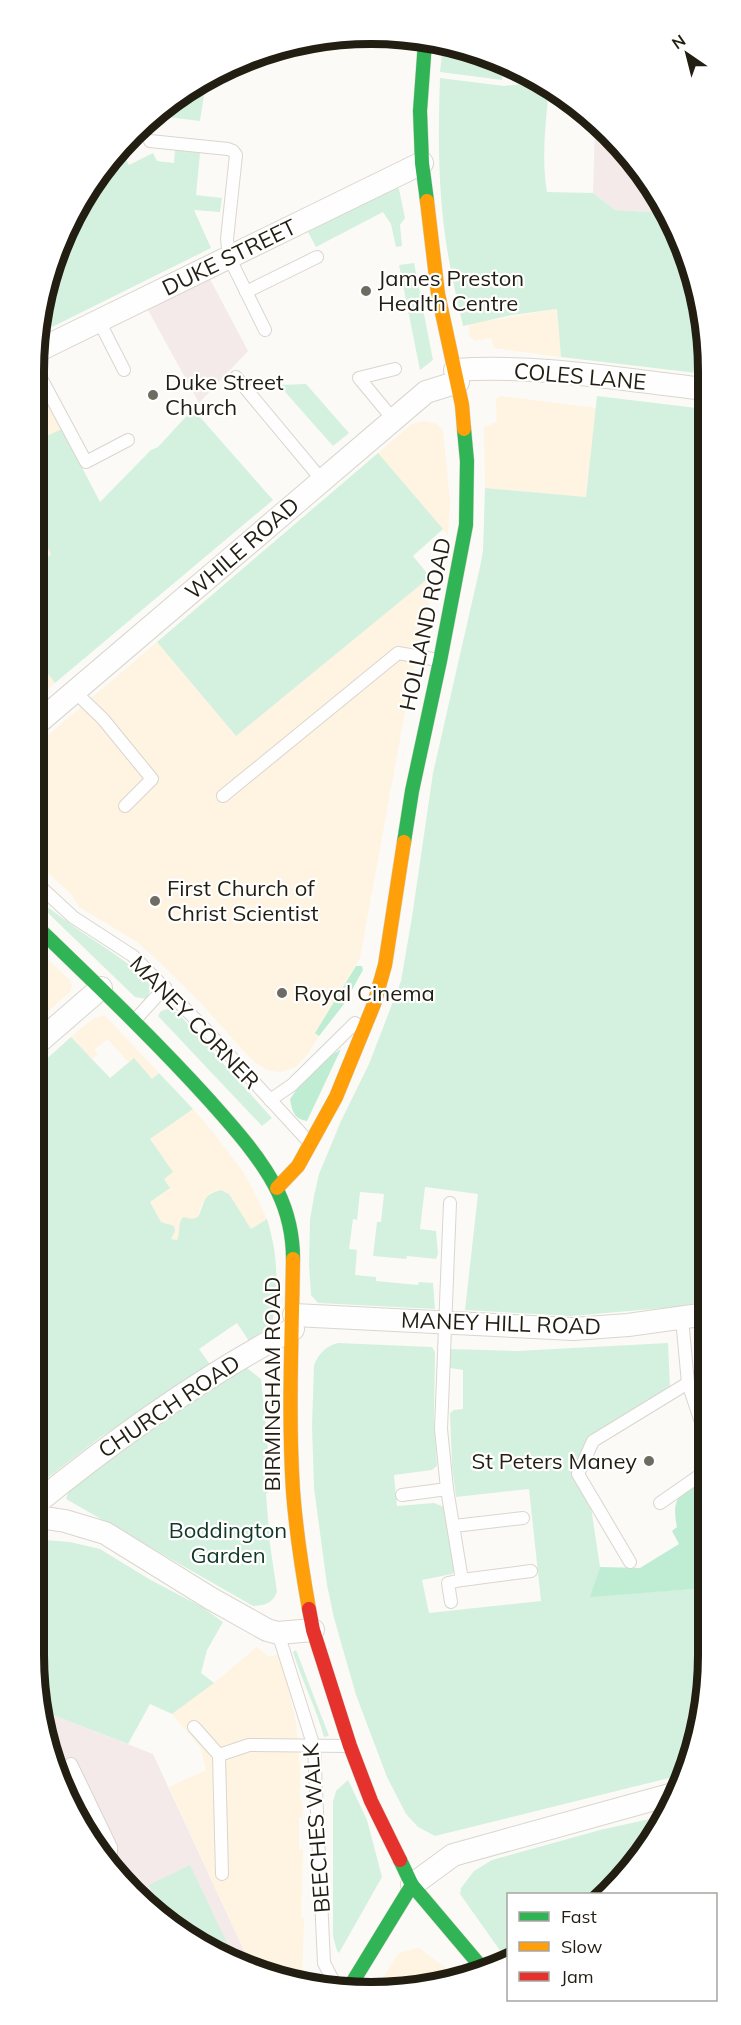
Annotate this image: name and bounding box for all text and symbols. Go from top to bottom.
north arrow [657,24,717,84]
text: N [668,30,689,53]
street label: DUKE STREET [157,212,301,302]
place label: James Preston Health Centre [378,264,524,317]
marker: James Preston Health Centre [359,284,373,298]
street label: COLES LANE [513,356,647,396]
place label: Duke Street Church [165,368,284,421]
marker: Duke Street Church [146,388,160,402]
street label: WHILE ROAD [179,491,305,605]
street label: HOLLAND ROAD [393,535,457,713]
place label: First Church of Christ Scientist [167,874,319,927]
marker: First Church of Christ Scientist [148,894,162,908]
street label: MANEY CORNER [124,949,266,1095]
place label: Royal Cinema [294,979,435,1007]
marker: Royal Cinema [275,986,289,1000]
street label: BIRMINGHAM ROAD [258,1276,286,1492]
street label: MANEY HILL ROAD [401,1306,601,1340]
street label: CHURCH ROAD [93,1348,245,1464]
place label: St Peters Maney [472,1447,637,1475]
marker: St Peters Maney [642,1454,656,1468]
park label: Boddington Garden [169,1516,287,1569]
street label: BEECHES WALK [296,1741,336,1914]
legend [507,1893,717,2001]
text: Fast [561,1905,597,1928]
text: Slow [561,1935,603,1958]
text: Jam [561,1965,594,1988]

